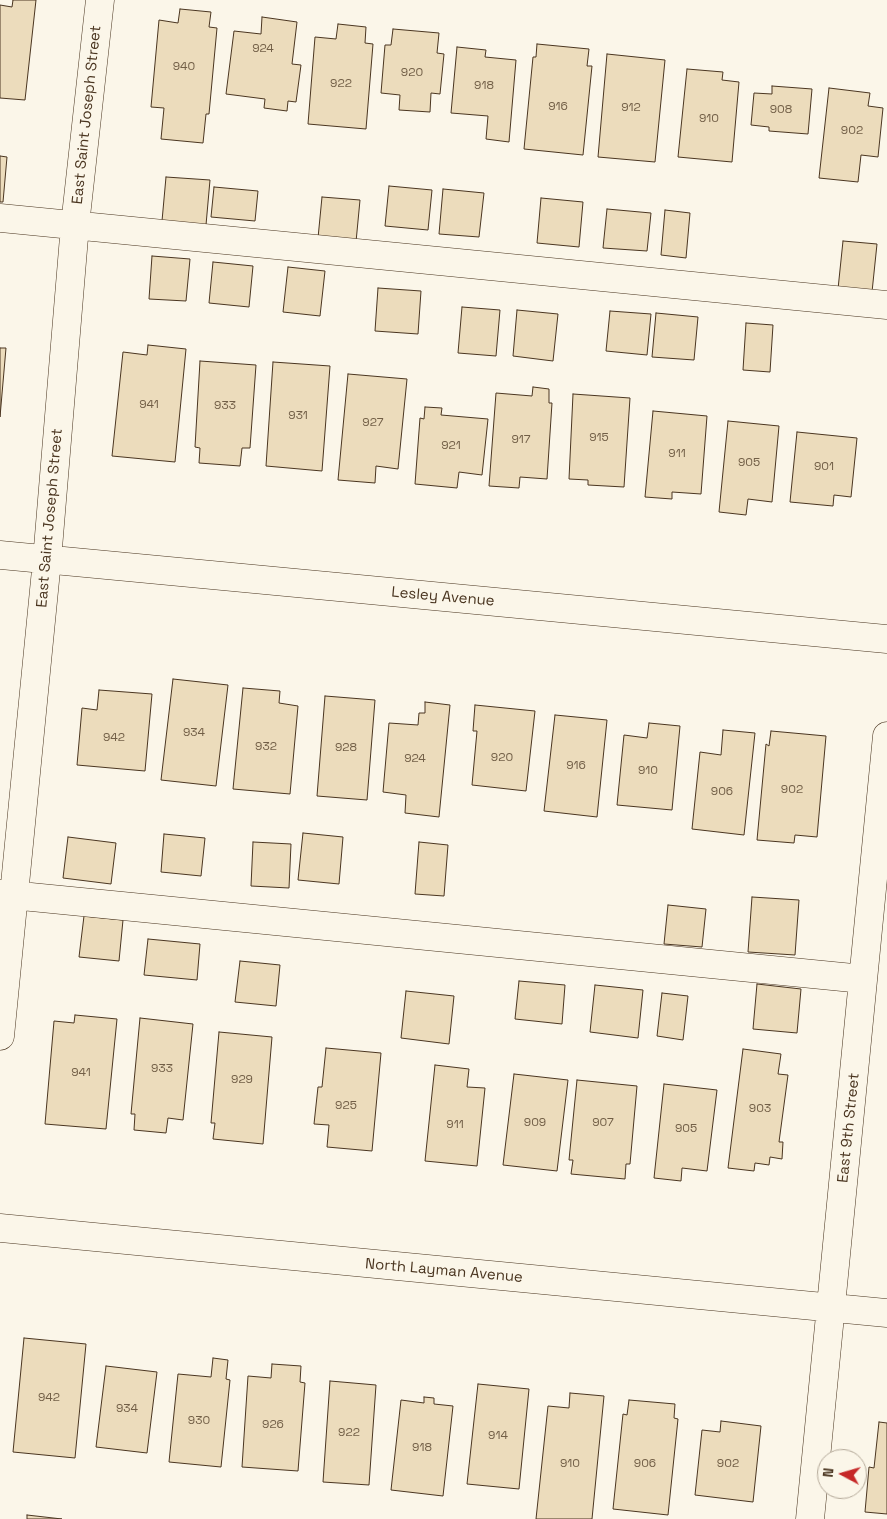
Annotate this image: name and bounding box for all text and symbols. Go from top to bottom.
street label: East Saint Joseph Street [69,25,105,205]
house number: 924 [252,42,274,56]
house number: 940 [173,60,195,74]
house number: 920 [401,66,423,80]
house number: 922 [330,77,352,91]
house number: 918 [474,79,494,93]
house number: 916 [548,100,568,114]
house number: 912 [621,101,641,115]
house number: 908 [770,103,792,117]
house number: 910 [699,112,719,126]
house number: 902 [841,124,863,138]
house number: 941 [139,398,159,412]
house number: 933 [214,399,236,413]
house number: 931 [288,409,308,423]
house number: 927 [362,416,384,430]
street label: East Saint Joseph Street [33,428,67,608]
house number: 915 [589,431,609,445]
house number: 917 [511,433,531,447]
house number: 921 [441,439,461,453]
house number: 911 [668,447,686,461]
house number: 905 [738,456,760,470]
house number: 901 [814,460,834,474]
street label: Lesley Avenue [391,584,495,610]
house number: 934 [183,726,205,740]
house number: 942 [103,731,125,745]
house number: 932 [255,740,277,754]
house number: 928 [335,741,357,755]
house number: 920 [491,751,513,765]
house number: 924 [404,752,426,766]
house number: 916 [566,759,586,773]
house number: 910 [638,764,658,778]
house number: 902 [781,783,803,797]
house number: 906 [711,785,733,799]
house number: 933 [151,1062,173,1076]
house number: 941 [71,1066,91,1080]
street label: East 9th Street [834,1072,864,1184]
house number: 929 [231,1073,253,1087]
house number: 925 [335,1099,357,1113]
house number: 903 [749,1102,771,1116]
house number: 909 [524,1116,546,1130]
house number: 907 [592,1116,614,1130]
house number: 911 [446,1118,464,1132]
house number: 905 [675,1122,697,1136]
street label: North Layman Avenue [364,1255,524,1287]
house number: 942 [38,1391,60,1405]
house number: 934 [116,1402,138,1416]
house number: 930 [188,1414,210,1428]
house number: 926 [262,1418,284,1432]
house number: 922 [338,1426,360,1440]
house number: 914 [488,1429,508,1443]
house number: 918 [412,1441,432,1455]
north arrow [817,1449,867,1499]
house number: 910 [560,1457,580,1471]
house number: 906 [634,1457,656,1471]
house number: 902 [717,1457,739,1471]
text: N [819,1467,838,1478]

